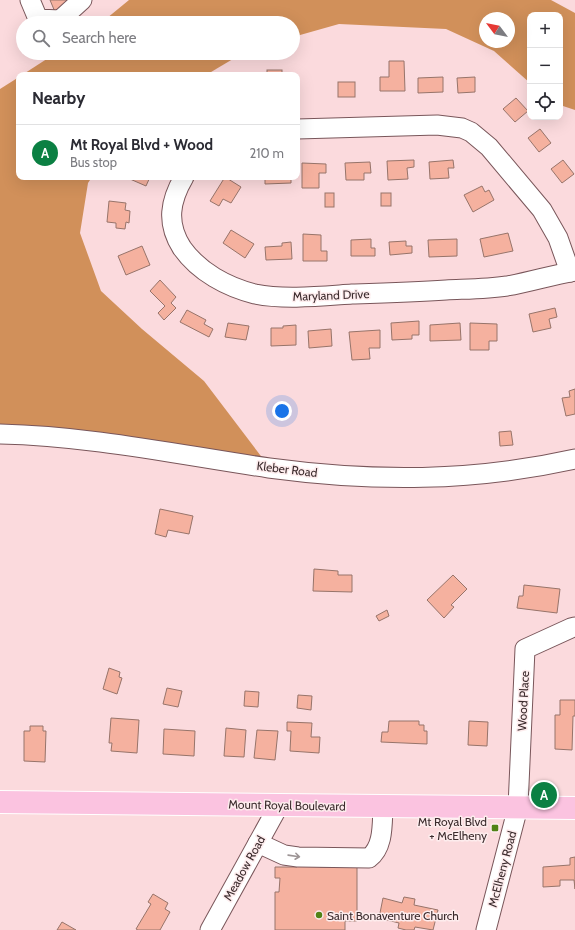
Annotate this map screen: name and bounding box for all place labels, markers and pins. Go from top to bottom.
pin: A [531,780,557,810]
place label: Mt Royal Blvd + McElheny [418,814,487,843]
marker: Mt Royal Blvd + McElheny [490,823,500,833]
place label: Saint Bonaventure Church [327,908,459,923]
marker: Saint Bonaventure Church [314,910,324,920]

